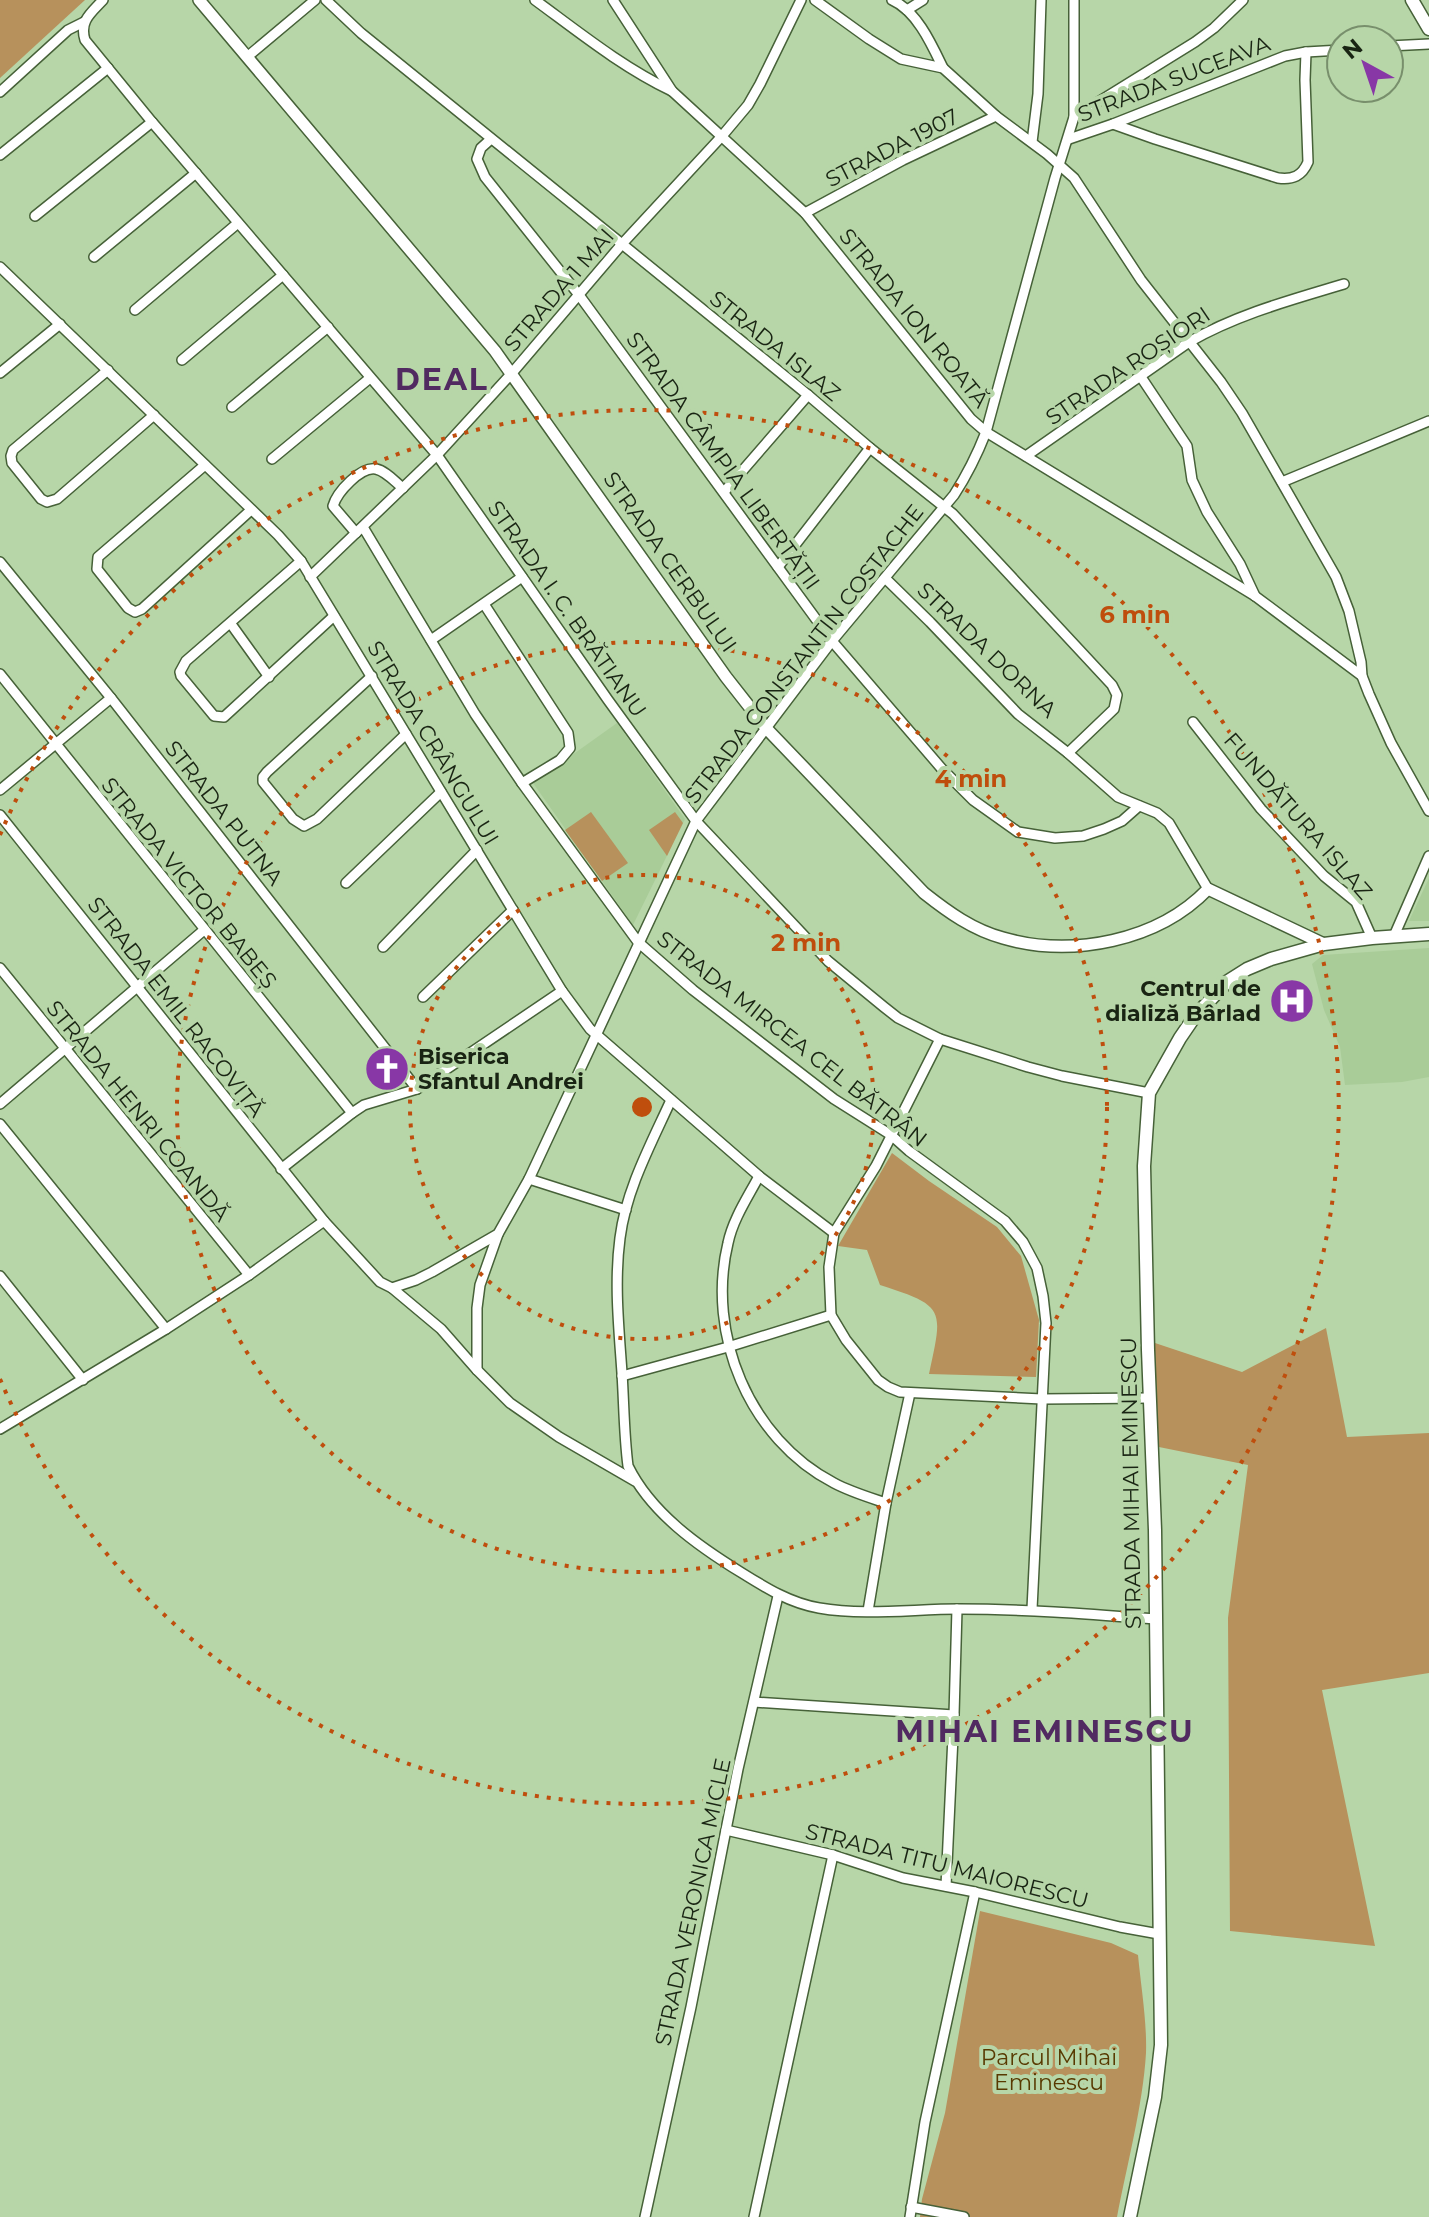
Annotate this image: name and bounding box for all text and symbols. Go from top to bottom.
north arrow [1325,24,1405,104]
street label: STRADA SUCEAVA [1074,30,1274,128]
text: N [1337,33,1368,65]
street label: STRADA 1907 [821,103,963,193]
street label: STRADA 1 MAI [498,223,620,357]
street label: STRADA ION ROATĂ [833,223,995,413]
street label: STRADA ISLAZ [704,285,846,407]
street label: STRADA ROȘIORI [1041,301,1215,431]
street label: STRADA CÂMPIA LIBERTĂȚII [620,327,826,595]
district label: DEAL [395,361,489,398]
street label: STRADA CERBULUI [598,467,742,657]
street label: STRADA I. C. BRĂTIANU [482,495,652,723]
street label: STRADA CONSTANTIN COSTACHE [679,499,929,809]
street label: STRADA DORNA [912,577,1062,724]
text: 6 min [1099,600,1171,629]
street label: STRADA CRÂNGULUI [361,636,505,850]
street label: FUNDĂTURA ISLAZ [1218,727,1378,905]
street label: STRADA PUTNA [159,735,289,891]
text: 4 min [935,764,1007,793]
street label: STRADA VICTOR BABEȘ [96,772,282,994]
street label: STRADA EMIL RACOVIȚĂ [82,892,270,1123]
street label: STRADA MIRCEA CEL BĂTRÂN [652,925,932,1153]
text: 2 min [771,928,841,957]
place label: Centrul de dializă Bârlad [1105,975,1261,1027]
hospital icon: Centrul de dializă Bârlad [1268,977,1316,1025]
street label: STRADA HENRI COANDĂ [41,995,236,1227]
place label: Biserica Sfantul Andrei [418,1043,584,1095]
church icon: Biserica Sfantul Andrei [363,1045,411,1093]
centre of rings [628,1093,656,1121]
street label: STRADA MIHAI EMINESCU [1115,1337,1147,1629]
district label: MIHAI EMINESCU [895,1713,1195,1750]
street label: STRADA VERONICA MICLE [649,1756,737,2048]
street label: STRADA TITU MAIORESCU [803,1818,1091,1914]
park label: Parcul Mihai Eminescu [981,2044,1117,2096]

